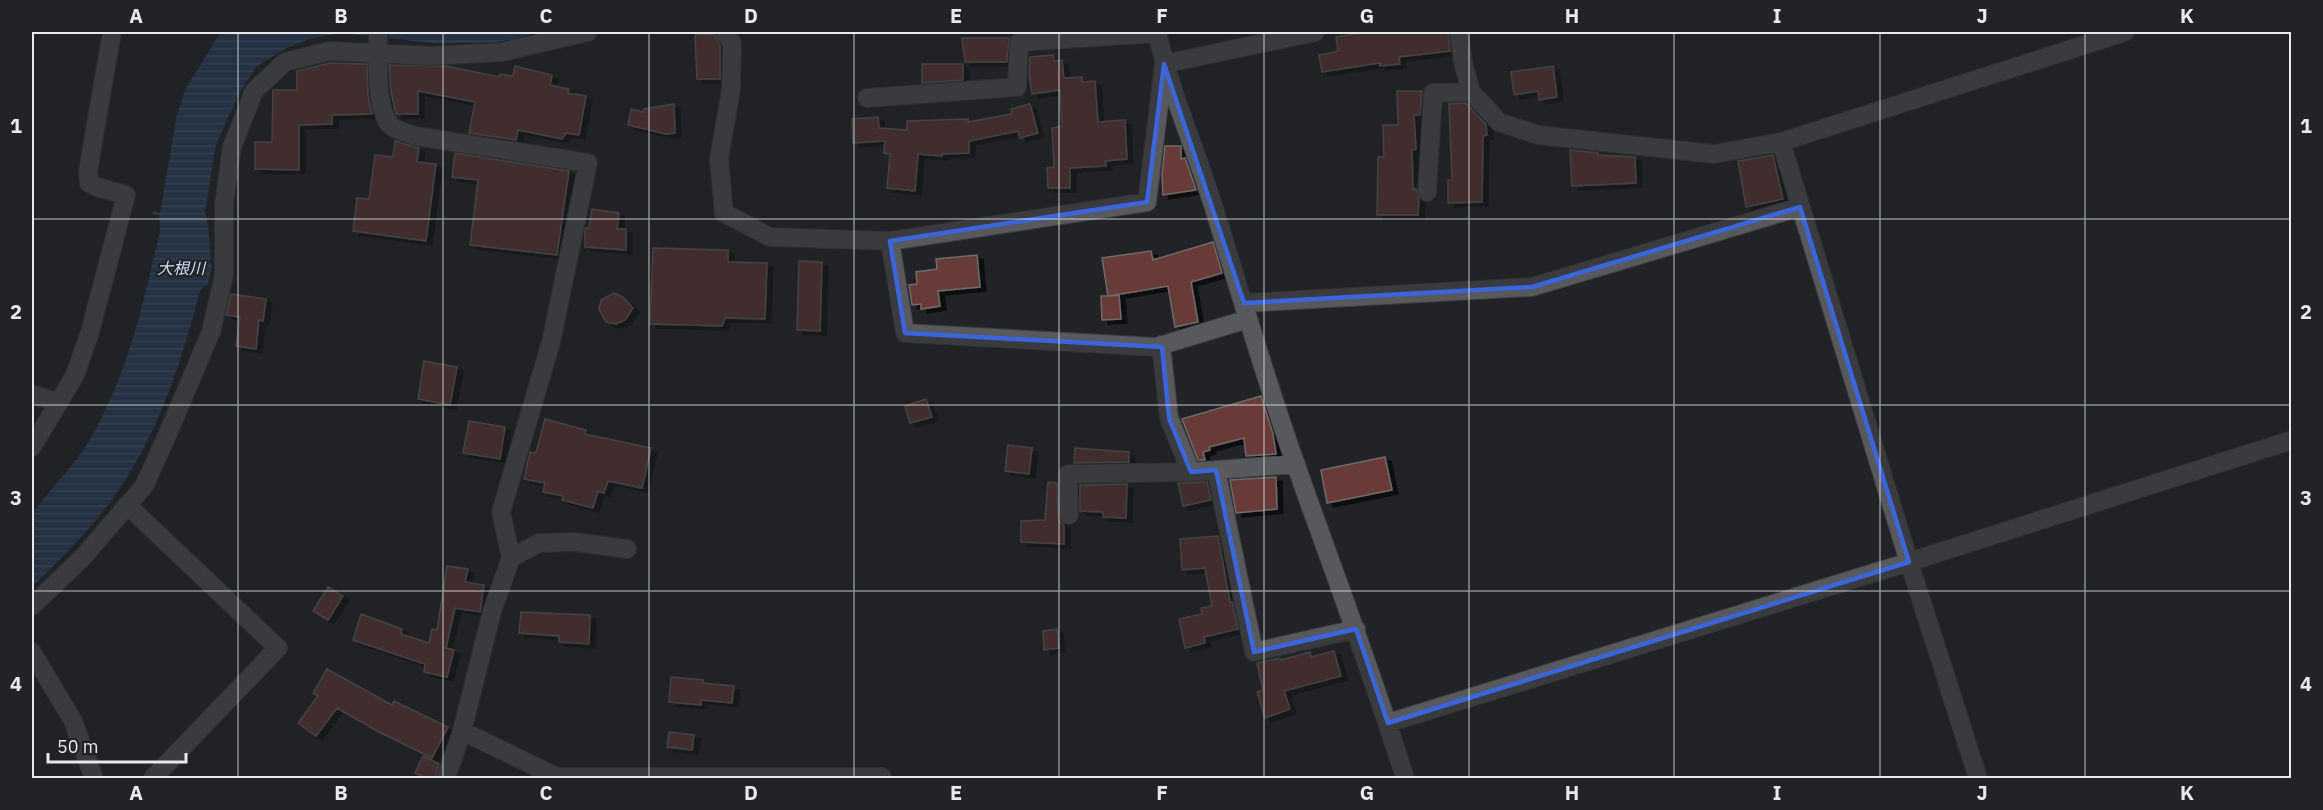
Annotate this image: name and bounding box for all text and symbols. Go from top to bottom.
text: A [129,2,143,29]
text: B [334,2,348,29]
text: C [539,2,553,29]
text: D [744,2,758,29]
text: E [950,2,962,29]
text: F [1156,2,1168,29]
text: G [1360,2,1374,29]
text: H [1565,2,1579,29]
text: I [1773,2,1781,29]
text: J [1976,2,1988,29]
text: K [2180,2,2194,29]
text: 1 [10,112,22,139]
text: 1 [2300,112,2312,139]
water label: 大根川 [157,258,207,278]
text: 2 [10,298,22,325]
text: 2 [2300,298,2312,325]
text: 3 [10,484,22,511]
text: 3 [2300,484,2312,511]
text: 4 [10,670,22,697]
text: 4 [2300,670,2312,697]
scale bar [48,726,186,764]
text: 50 m [57,735,99,758]
text: A [129,779,143,806]
text: B [334,779,348,806]
text: C [539,779,553,806]
text: D [744,779,758,806]
text: E [950,779,962,806]
text: F [1156,779,1168,806]
text: G [1360,779,1374,806]
text: H [1565,779,1579,806]
text: I [1773,779,1781,806]
text: J [1976,779,1988,806]
text: K [2180,779,2194,806]

